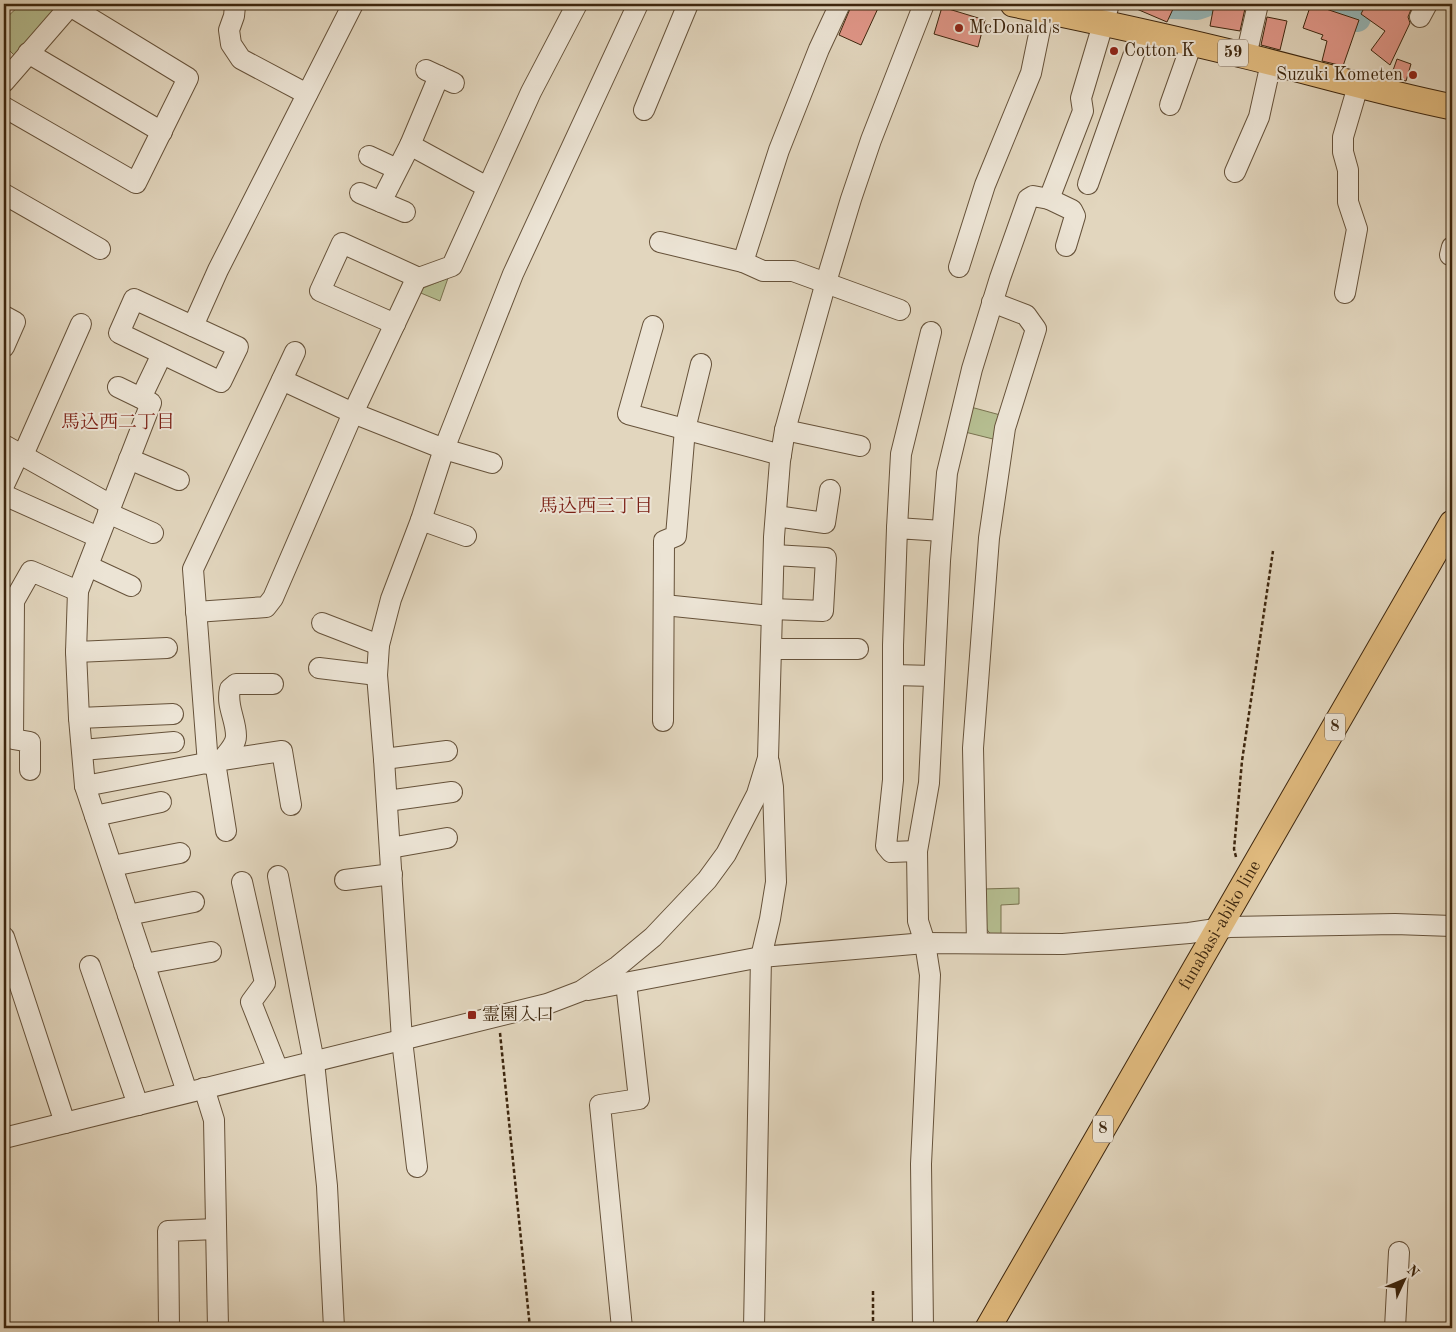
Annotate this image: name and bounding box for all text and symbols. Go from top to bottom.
place label: McDonald's [969,19,1060,37]
marker: McDonald's [953,22,965,34]
road number: 59 [1218,40,1248,66]
place label: Cotton K [1124,42,1195,60]
marker: Cotton K [1108,45,1120,57]
place label: Suzuki Kometen [1276,66,1403,84]
marker: Suzuki Kometen [1407,69,1419,81]
district label: 馬込西二丁目 [61,412,175,433]
district label: 馬込西三丁目 [539,496,653,517]
road number: 8 [1325,714,1345,740]
street label: funabasi-abiko line [1176,857,1264,993]
place label: 霊園入口 [482,1005,554,1024]
marker: 霊園入口 [466,1009,478,1021]
road number: 8 [1093,1116,1113,1142]
north arrow [1378,1254,1428,1304]
text: N [1404,1263,1422,1281]

